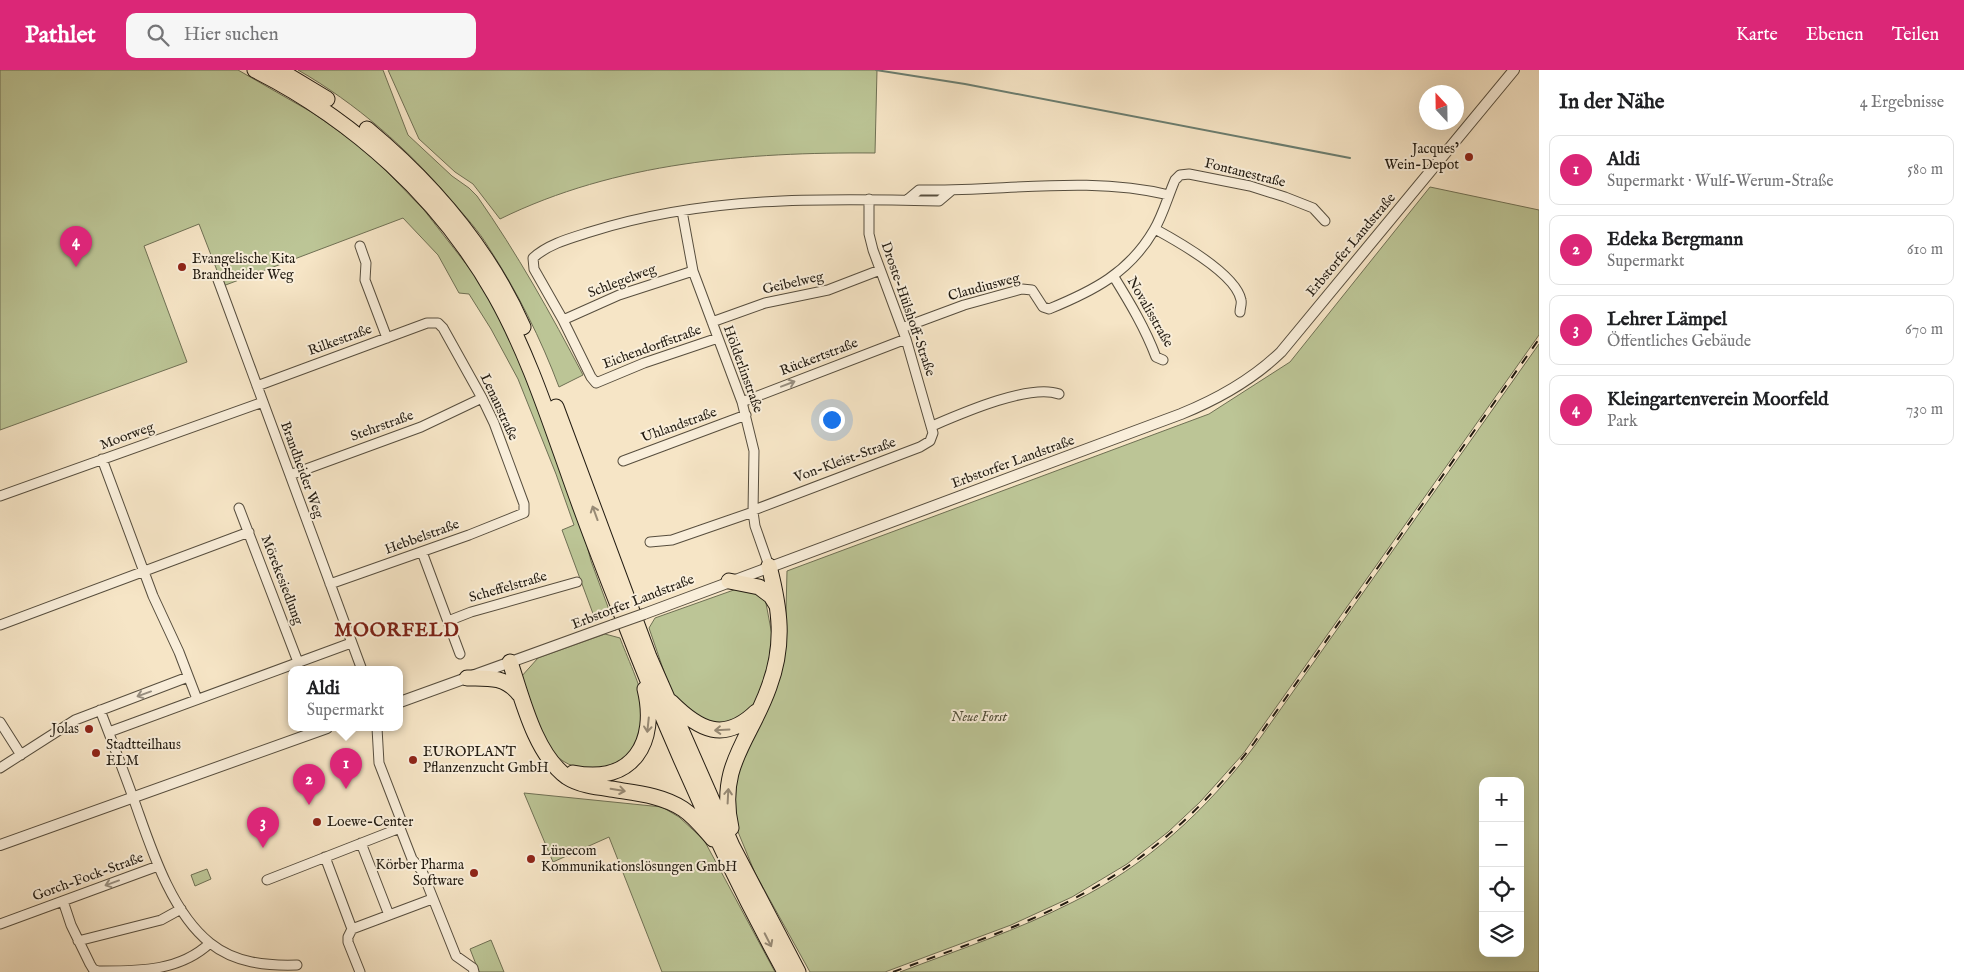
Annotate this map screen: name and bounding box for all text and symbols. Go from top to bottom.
search box [126,13,476,58]
text: Pathlet [25,20,96,51]
icon: search [144,21,172,49]
text: Hier suchen [184,23,279,47]
text: Karte [1736,24,1778,47]
text: Ebenen [1806,24,1864,47]
text: Teilen [1892,24,1939,47]
north arrow [1419,85,1464,130]
text: In der Nähe [1559,89,1665,116]
text: 4 Ergebnisse [1860,93,1944,113]
place label: Jacques’ Wein-Depot [1385,140,1459,174]
text: Aldi [1607,148,1640,172]
marker: Jacques’ Wein-Depot [1463,151,1475,163]
street label: Fontanestraße [1203,154,1288,192]
text: 1 [1573,160,1579,180]
text: 580 m [1907,160,1943,180]
text: Supermarkt · Wulf-Werum-Straße [1607,172,1834,192]
street label: Erbstorfer Landstraße [1302,189,1400,301]
pin: 4 [60,226,92,267]
text: Edeka Bergmann [1607,228,1743,252]
street label: Droste-Hülshoff-Straße [877,239,940,379]
text: 2 [1572,240,1580,260]
text: 610 m [1907,240,1943,260]
place label: Evangelische Kita Brandheider Weg [192,250,296,284]
text: Supermarkt [1607,252,1685,272]
street label: Schlegelweg [585,260,659,302]
marker: Evangelische Kita Brandheider Weg [176,261,188,273]
street label: Geibelweg [761,267,826,299]
street label: Claudiusweg [946,269,1022,305]
street label: Novalisstraße [1123,274,1178,351]
text: Lehrer Lämpel [1607,308,1727,332]
street label: Rilkestraße [306,320,375,360]
text: 3 [1573,320,1579,340]
text: 670 m [1905,320,1943,340]
street label: Eichendorffstraße [600,321,704,373]
street label: Hölderlinstraße [719,323,767,416]
text: Öffentliches Gebäude [1607,332,1751,352]
street label: Rückertstraße [777,334,861,380]
street label: Lenaustraße [476,371,523,444]
one-way arrow [780,379,795,388]
text: Kleingartenverein Moorfeld [1607,388,1828,412]
text: 4 [1572,400,1580,420]
text: 730 m [1906,400,1943,420]
street label: Uhlandstraße [639,403,720,447]
street label: Stehrstraße [348,406,416,446]
your location [819,407,845,433]
text: Park [1607,412,1637,432]
street label: Moorweg [97,418,157,454]
street label: Brandheider Weg [276,419,328,521]
street label: Erbstorfer Landstraße [949,431,1078,493]
street label: Von-Kleist-Straße [791,433,899,487]
one-way arrow [590,505,599,521]
street label: Hebbelstraße [382,515,462,559]
street label: Mörekesiedlung [257,533,307,628]
street label: Scheffelstraße [467,567,550,607]
street label: Erbstorfer Landstraße [569,570,697,634]
district label: MOORFELD [334,619,460,643]
popup [288,666,403,731]
text: Aldi [307,677,340,701]
one-way arrow [137,690,152,699]
text: Supermarkt [307,701,384,721]
park label: Neue Forst [951,708,1007,726]
one-way arrow [643,717,653,733]
place label: Jolas [49,720,79,738]
marker: Jolas [83,723,95,735]
one-way arrow [714,725,730,734]
place label: Stadtteilhaus ELM [106,736,181,770]
place label: EUROPLANT Pflanzenzucht GmbH [423,743,549,777]
marker: Stadtteilhaus ELM [90,747,102,759]
pin: 1 [330,748,362,789]
marker: EUROPLANT Pflanzenzucht GmbH [407,754,419,766]
pin: 2 [293,764,325,805]
map controls [1479,777,1524,957]
button: + [1479,777,1524,822]
one-way arrow [609,786,625,796]
one-way arrow [723,789,732,805]
pin: 3 [247,807,279,848]
place label: Loewe-Center [327,813,413,831]
marker: Loewe-Center [311,816,323,828]
button: − [1479,822,1524,867]
place label: Lünecom Kommunikationslösungen GmbH [541,842,737,876]
street label: Gorch-Fock-Straße [30,848,147,905]
marker: Lünecom Kommunikationslösungen GmbH [525,853,537,865]
place label: Körber Pharma Software [376,856,465,890]
marker: Körber Pharma Software [468,867,480,879]
button: locate [1479,867,1524,912]
one-way arrow [105,879,120,888]
button: layers [1479,912,1524,957]
one-way arrow [764,932,773,947]

